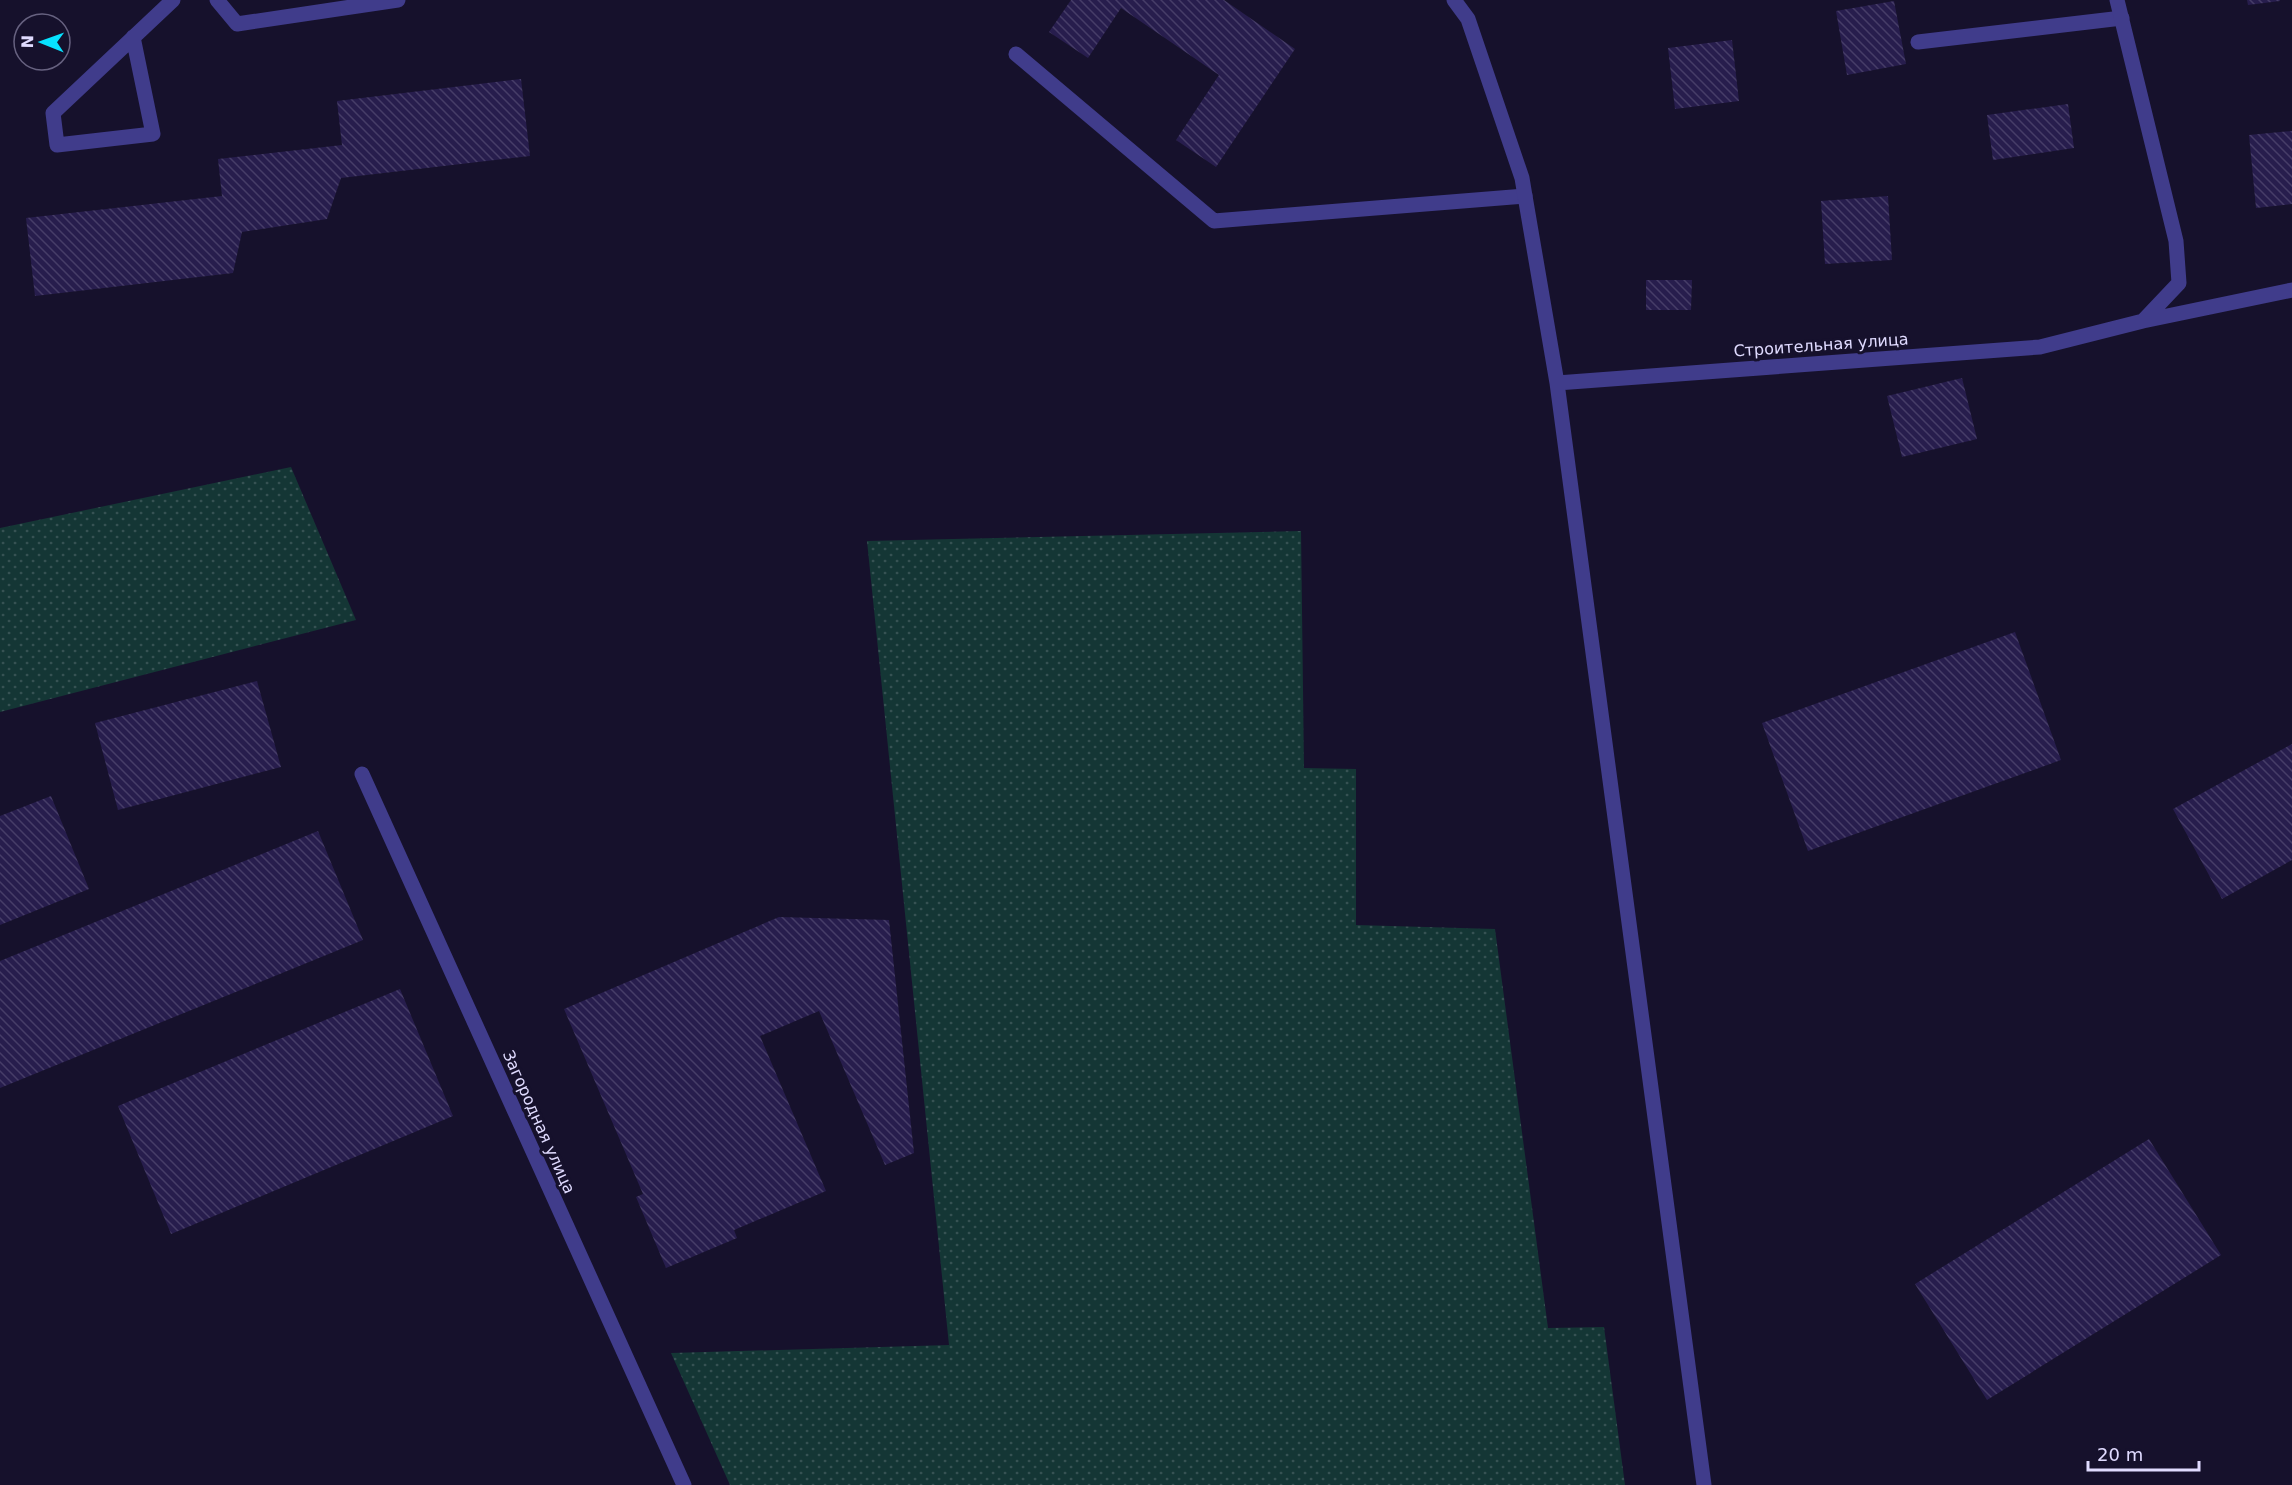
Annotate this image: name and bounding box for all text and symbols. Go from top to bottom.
north arrow [12,12,72,72]
text: N [18,35,37,49]
street label: Строительная улица [1733,329,1909,361]
street label: Загородная улица [499,1047,579,1197]
scale bar [2088,1434,2199,1472]
text: 20 m [2097,1444,2143,1465]

